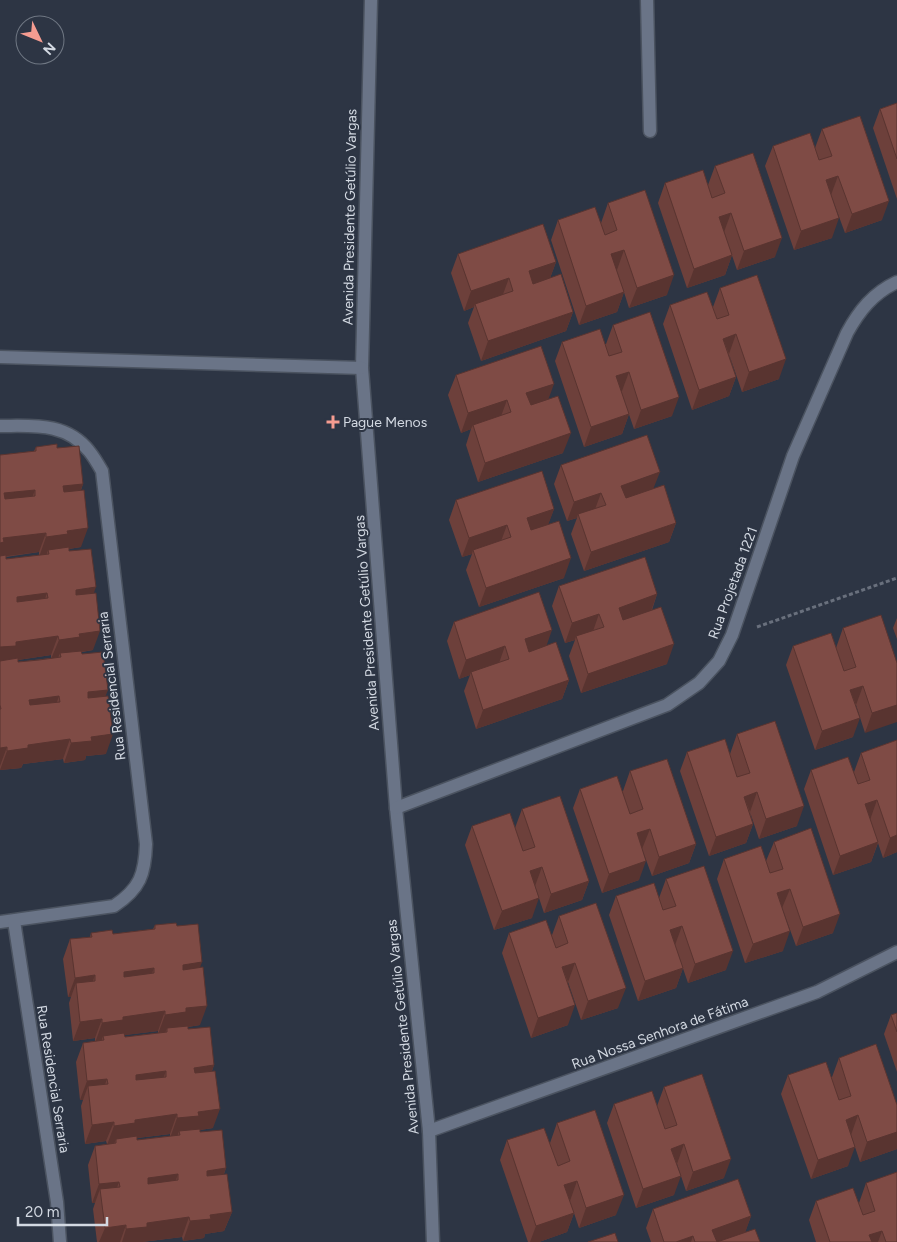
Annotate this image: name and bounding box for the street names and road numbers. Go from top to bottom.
street label: Avenida Presidente Getúlio Vargas [340,109,360,325]
street label: Avenida Presidente Getúlio Vargas [351,514,383,732]
street label: Rua Projetada 1221 [705,525,761,641]
street label: Rua Residencial Serraria [94,611,130,761]
street label: Avenida Presidente Getúlio Vargas [383,919,423,1135]
street label: Rua Nossa Senhora de Fátima [569,993,751,1073]
street label: Rua Residencial Serraria [33,1004,73,1154]

